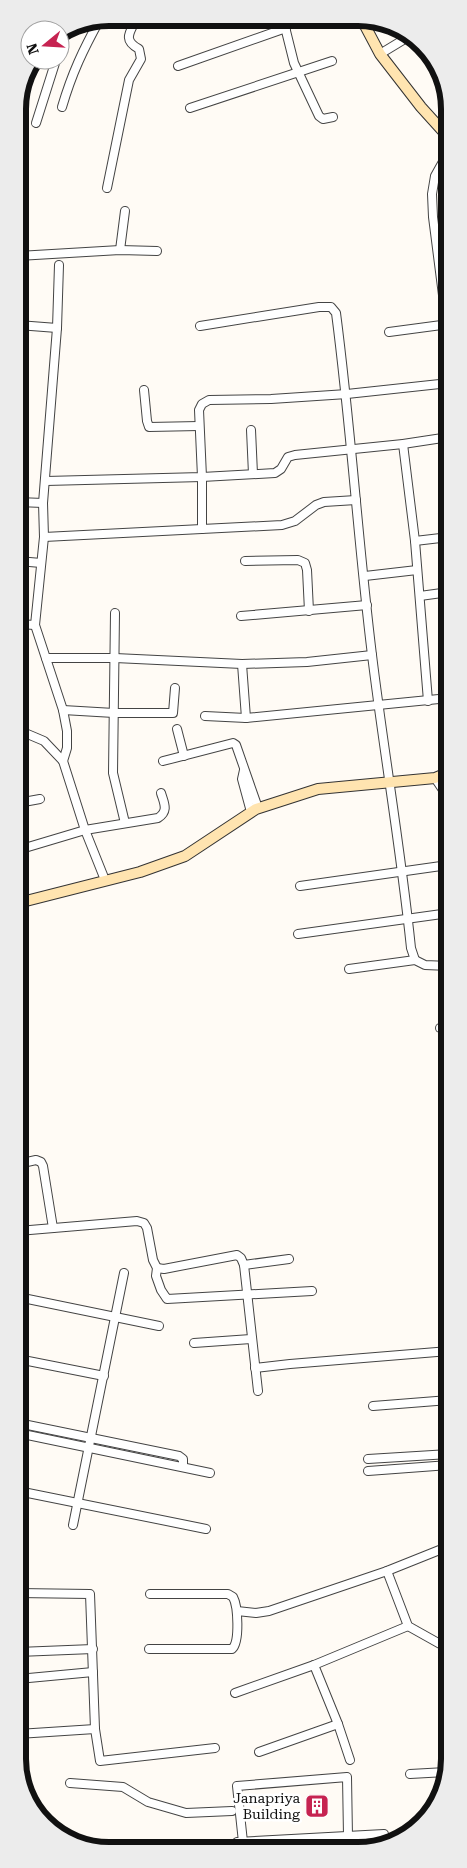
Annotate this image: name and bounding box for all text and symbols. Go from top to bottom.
north arrow [20,20,70,70]
text: N [23,41,42,57]
place label: Janapriya Building [233,1790,300,1822]
building icon: Janapriya Building [304,1793,330,1819]

